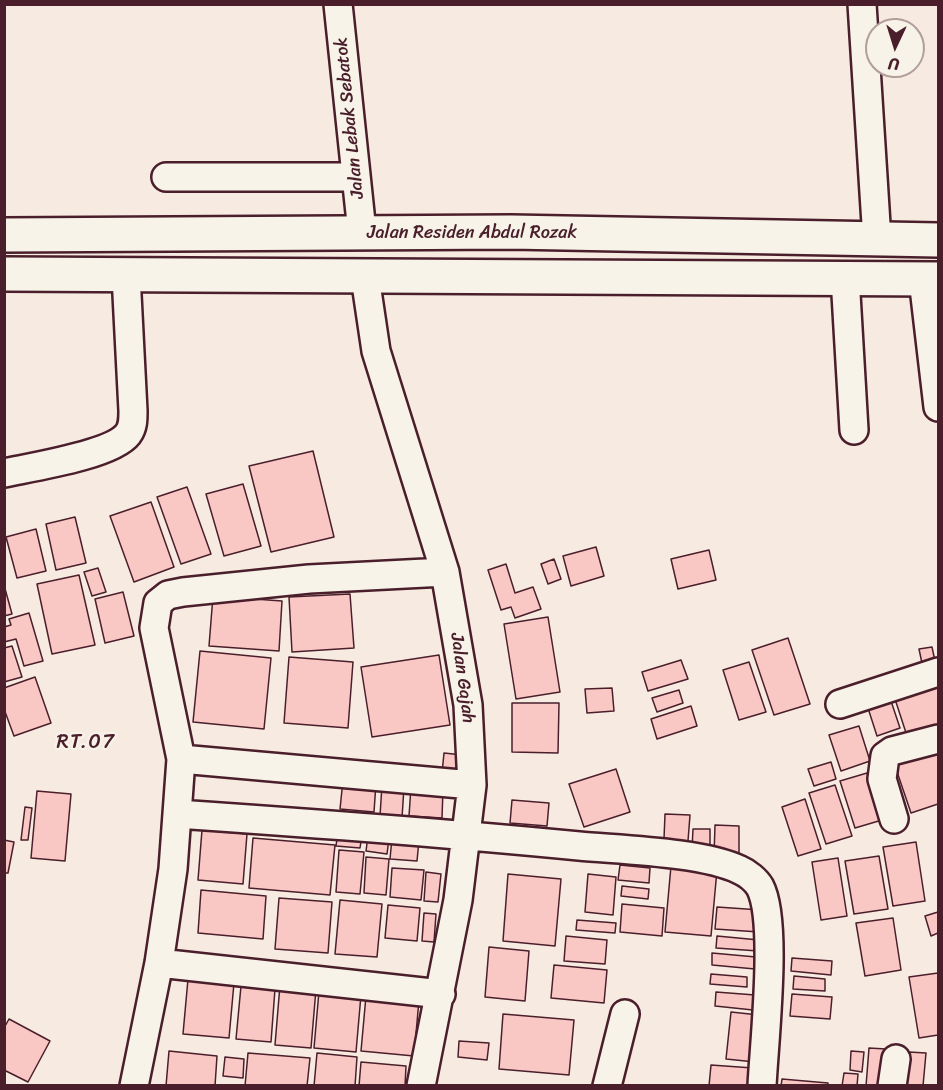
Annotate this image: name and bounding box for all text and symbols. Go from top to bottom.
north arrow [865,18,925,78]
street label: Jalan Lebak Sebatok [331,36,369,200]
text: U [888,50,900,79]
street label: Jalan Residen Abdul Rozak [367,222,577,244]
street label: Jalan Gajah [445,632,479,724]
district label: RT.07 [57,731,115,755]

